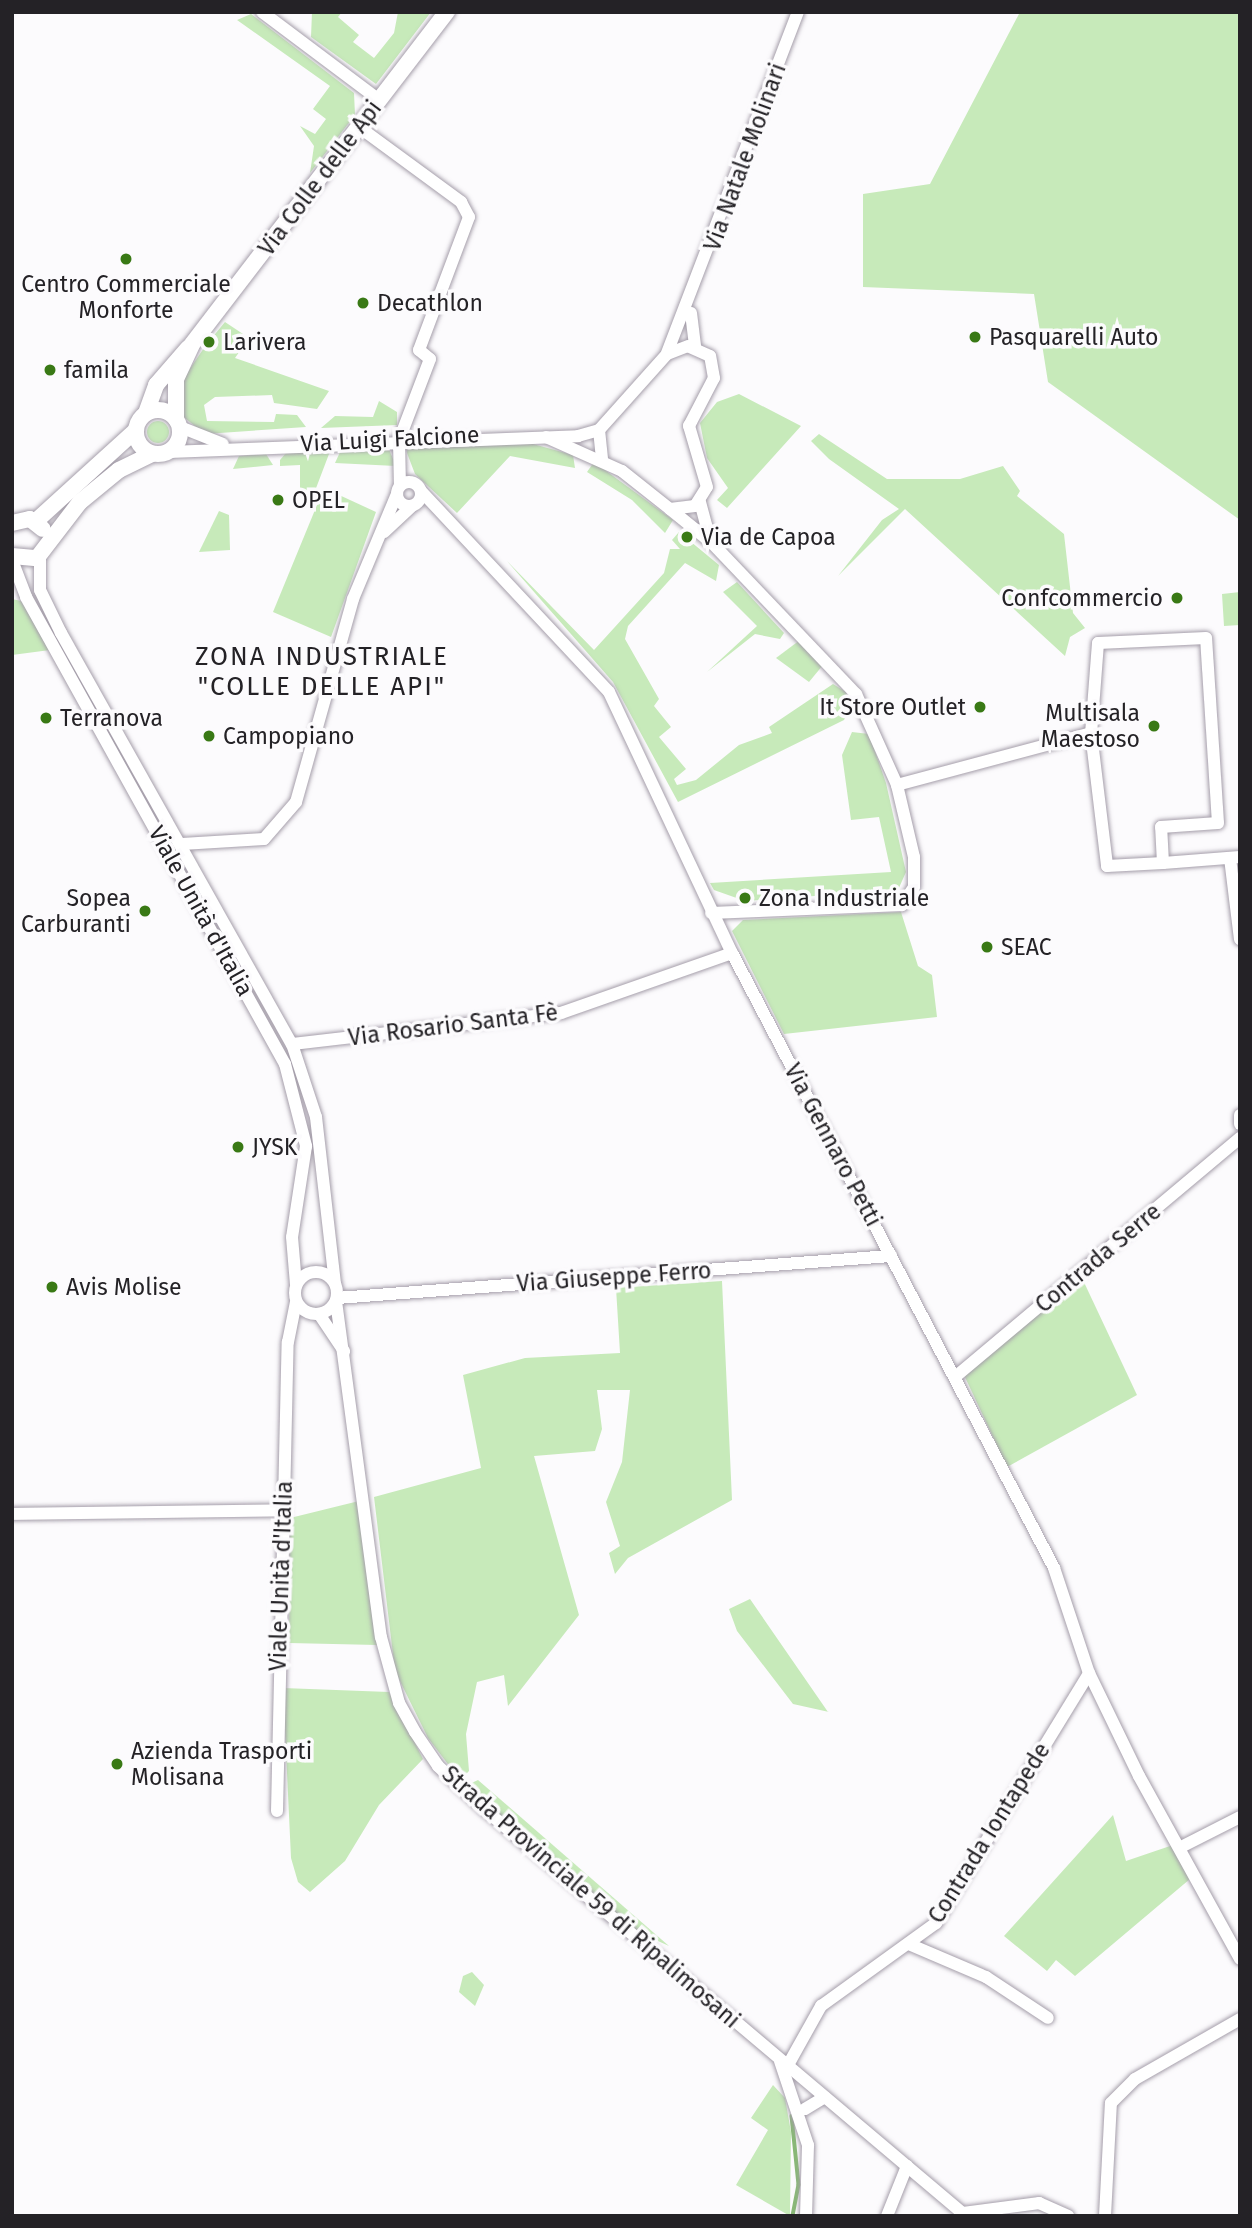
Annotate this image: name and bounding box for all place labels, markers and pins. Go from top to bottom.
marker: Centro Commerciale Monforte [118,251,134,267]
place label: Centro Commerciale Monforte [21,270,231,324]
place label: Decathlon [377,289,483,317]
marker: Decathlon [355,295,371,311]
place label: Pasquarelli Auto [989,323,1159,351]
place label: Larivera [223,328,306,356]
marker: Pasquarelli Auto [967,329,983,345]
marker: Larivera [201,334,217,350]
place label: famila [64,356,129,384]
marker: famila [42,362,58,378]
place label: OPEL [292,486,345,514]
marker: OPEL [270,492,286,508]
place label: Via de Capoa [701,523,836,551]
marker: Via de Capoa [679,529,695,545]
place label: Confcommercio [1001,584,1163,612]
marker: Confcommercio [1169,590,1185,606]
place label: It Store Outlet [819,693,966,721]
marker: It Store Outlet [972,699,988,715]
place label: Multisala Maestoso [1041,699,1140,753]
place label: Terranova [60,704,163,732]
marker: Terranova [38,710,54,726]
marker: Multisala Maestoso [1146,718,1162,734]
place label: Campopiano [223,722,355,750]
marker: Campopiano [201,728,217,744]
place label: Sopea Carburanti [21,884,131,938]
place label: Zona Industriale [759,884,929,912]
marker: Zona Industriale [737,890,753,906]
marker: Sopea Carburanti [137,903,153,919]
place label: SEAC [1001,933,1052,961]
marker: SEAC [979,939,995,955]
place label: JYSK [252,1133,297,1161]
marker: JYSK [230,1139,246,1155]
place label: Avis Molise [66,1273,182,1301]
marker: Avis Molise [44,1279,60,1295]
place label: Azienda Trasporti Molisana [131,1737,312,1791]
marker: Azienda Trasporti Molisana [109,1756,125,1772]

